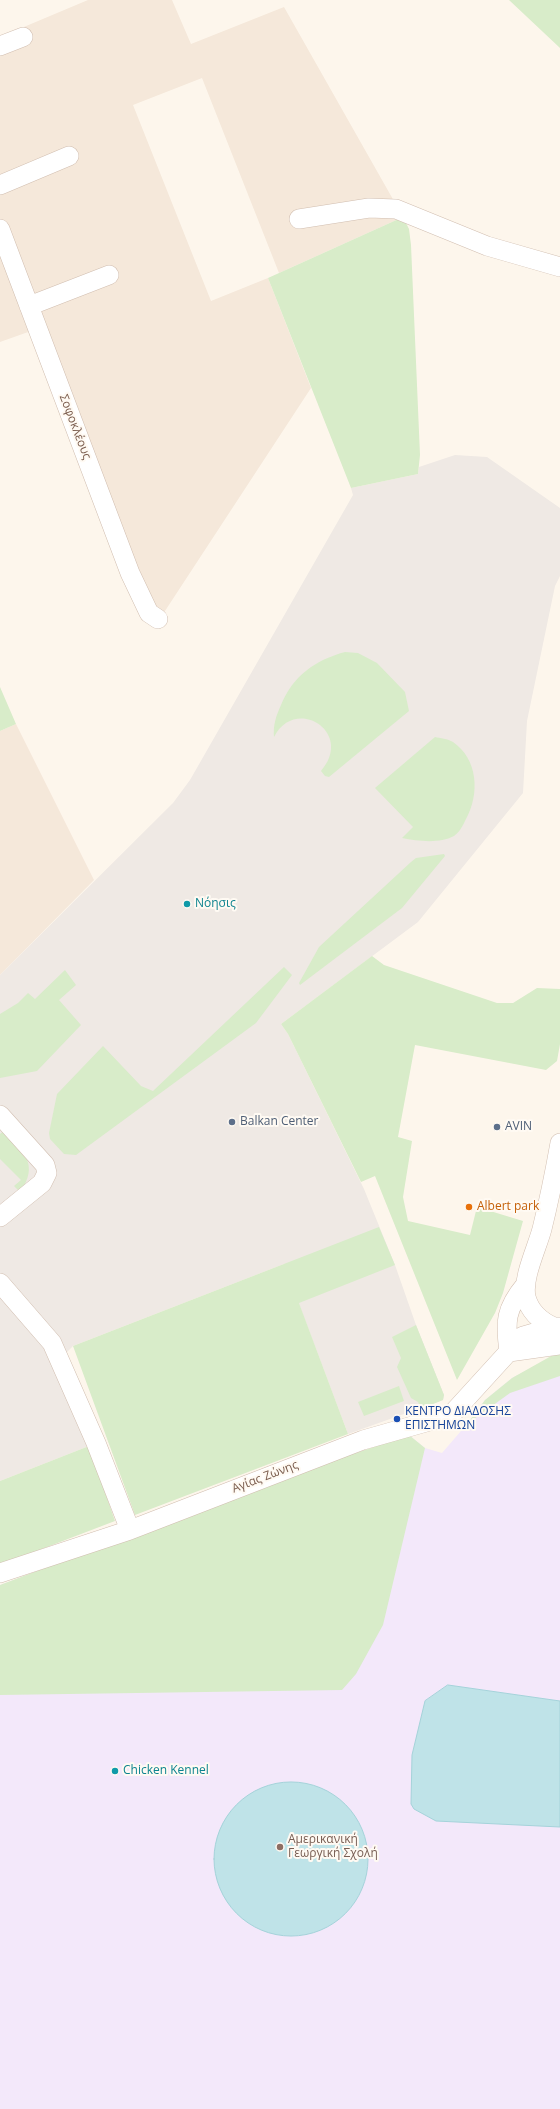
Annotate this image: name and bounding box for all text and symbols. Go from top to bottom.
street label: Σοφοκλέους [56,392,94,462]
place label: Νόησις [195,897,236,911]
marker: Νόησις [182,899,192,909]
place label: Balkan Center [240,1115,318,1129]
marker: Balkan Center [227,1117,237,1127]
place label: AVIN [505,1120,532,1134]
marker: AVIN [492,1122,502,1132]
place label: Albert park [477,1200,539,1214]
marker: Albert park [464,1202,474,1212]
place label: ΚΕΝΤΡΟ ΔΙΑΔΟΣΗΣ ΕΠΙΣΤΗΜΩΝ [405,1405,511,1433]
marker: ΚΕΝΤΡΟ ΔΙΑΔΟΣΗΣ ΕΠΙΣΤΗΜΩΝ [392,1414,402,1424]
street label: Αγίας Ζώνης [230,1458,300,1496]
place label: Chicken Kennel [123,1764,209,1778]
marker: Chicken Kennel [110,1766,120,1776]
place label: Αμερικανική Γεωργική Σχολή [288,1833,378,1861]
marker: Αμερικανική Γεωργική Σχολή [275,1842,285,1852]

